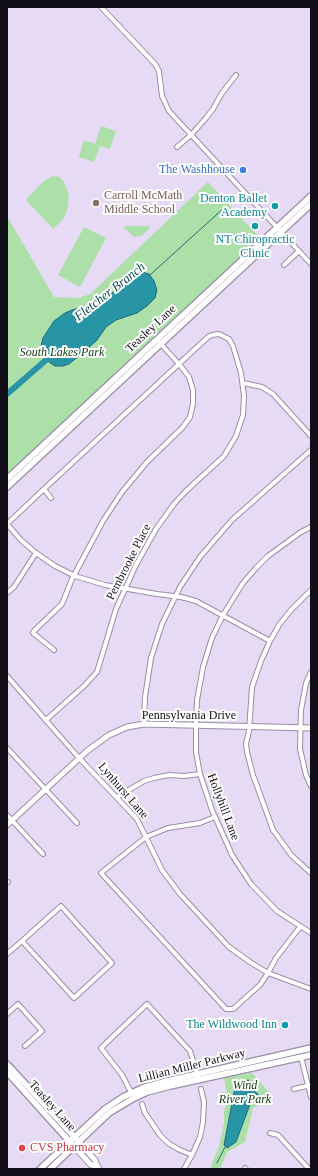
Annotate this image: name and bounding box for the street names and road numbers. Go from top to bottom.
street label: Teasley Lane [123,302,179,356]
street label: Pembrooke Place [104,521,154,603]
street label: Pennsylvania Drive [142,709,236,723]
street label: Lynhurst Lane [95,760,151,822]
street label: Hollyhill Lane [204,772,242,842]
street label: Lillian Miller Parkway [137,1046,247,1086]
street label: Teasley Lane [25,1078,79,1134]

